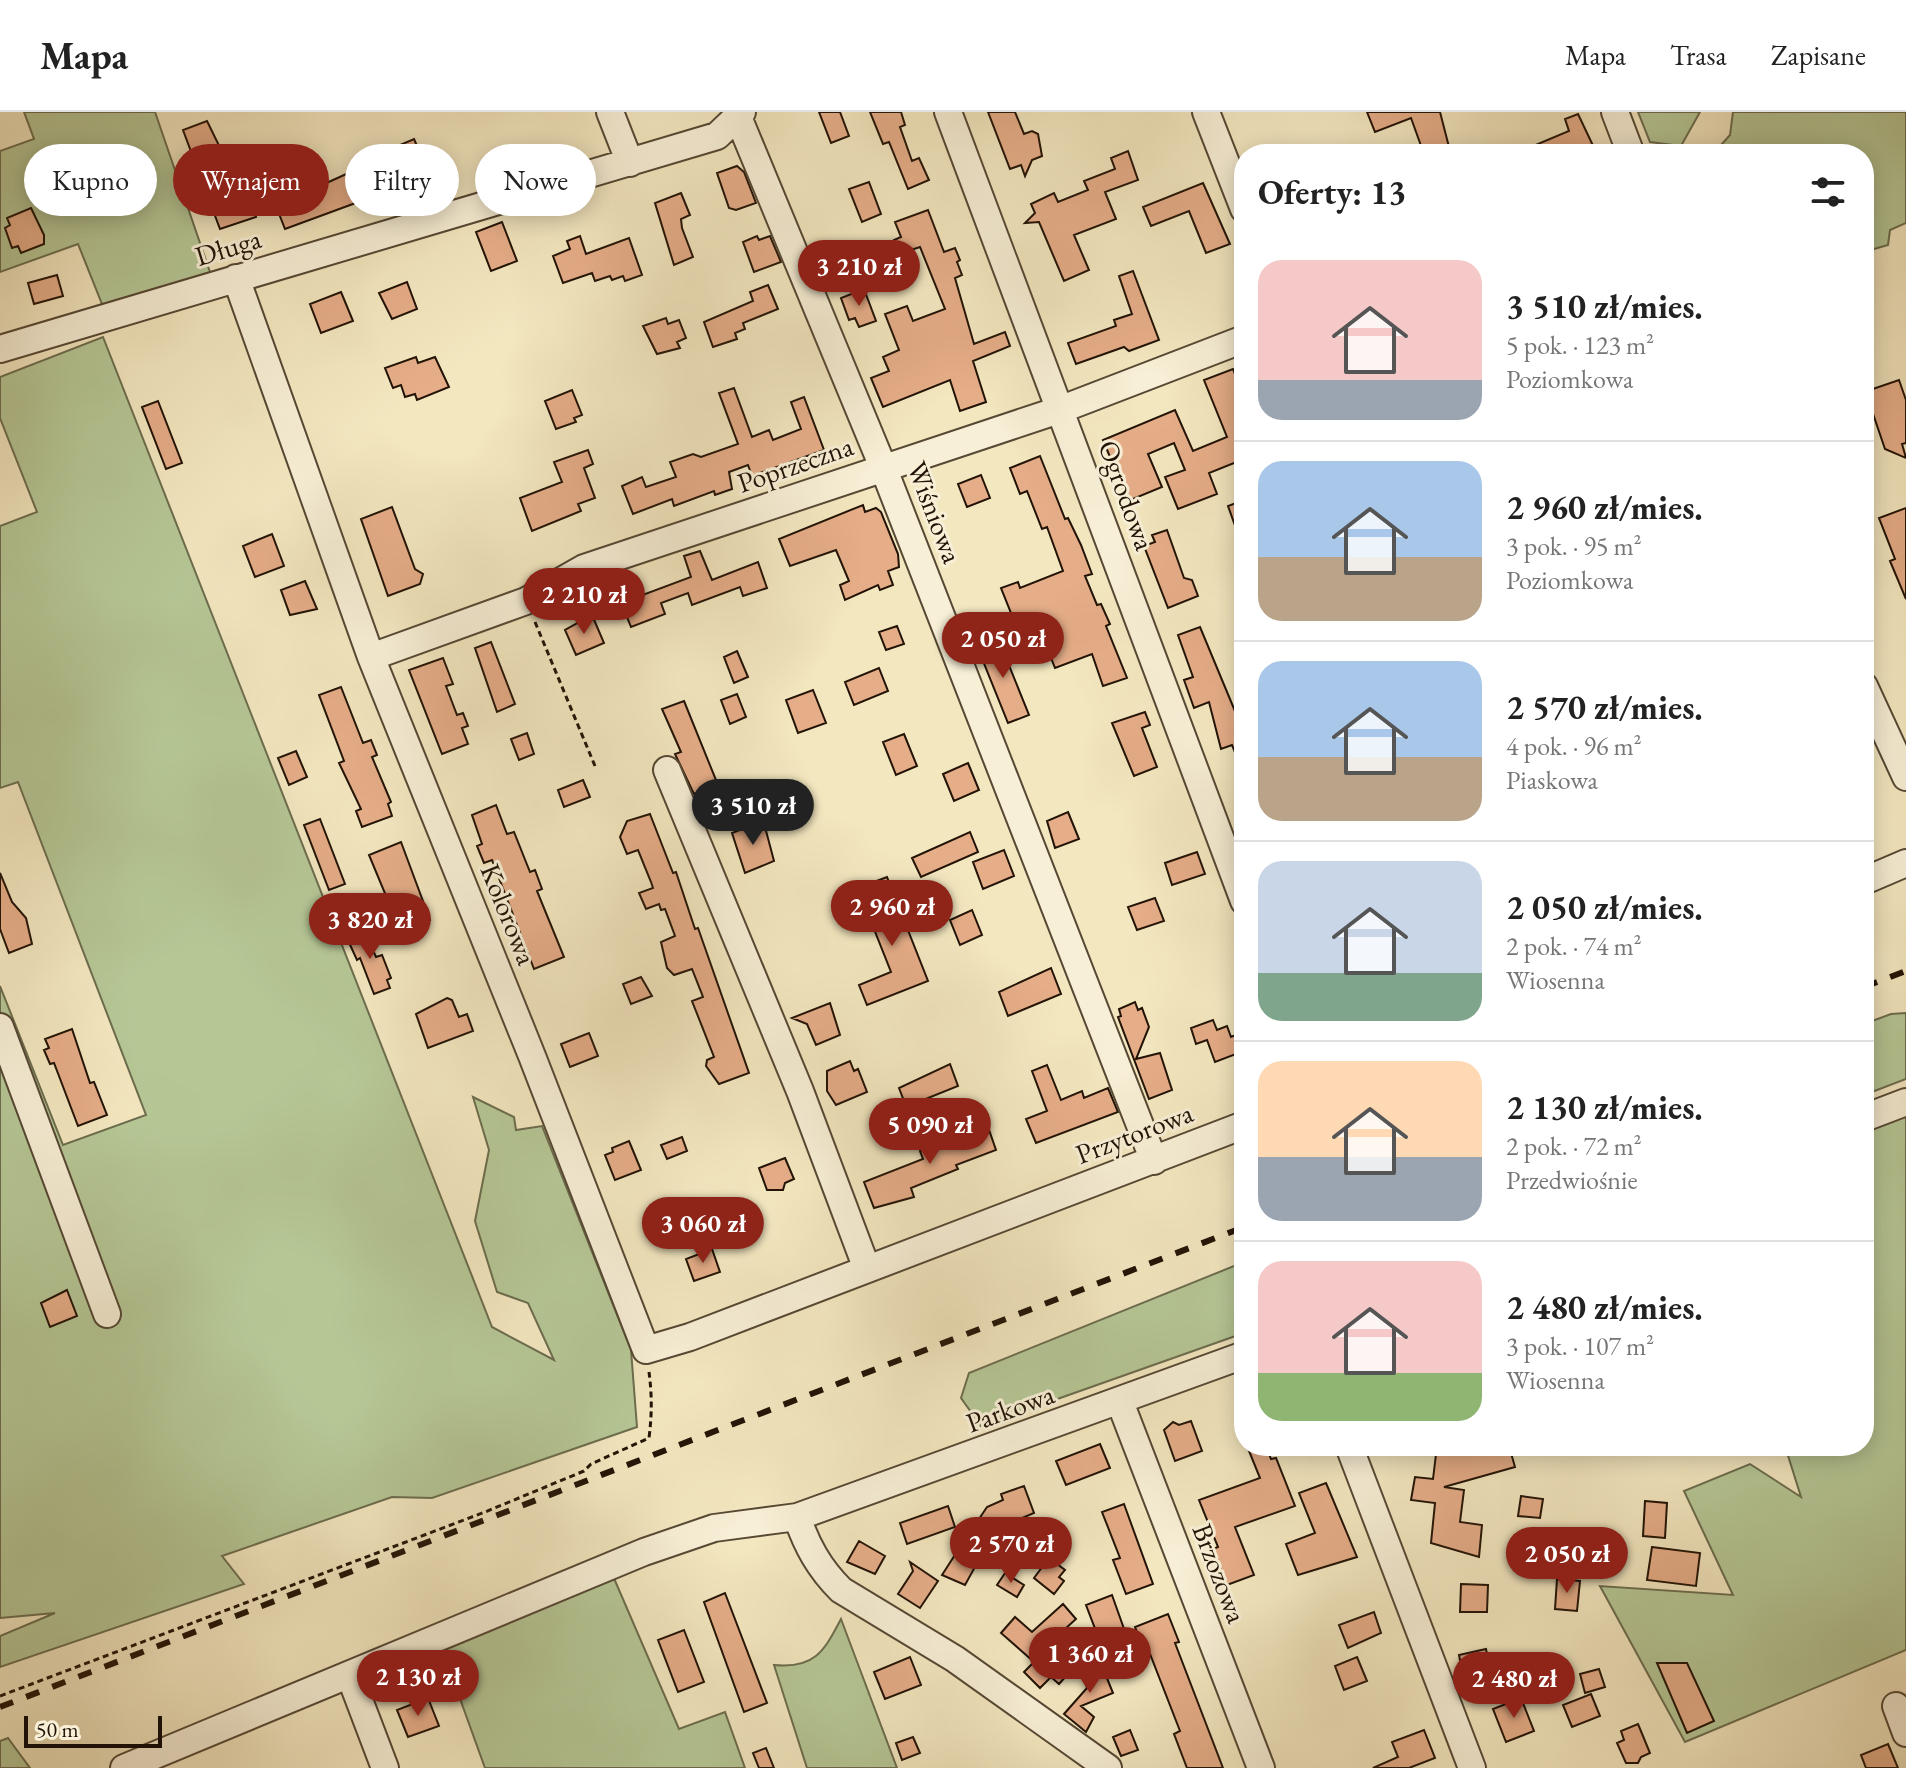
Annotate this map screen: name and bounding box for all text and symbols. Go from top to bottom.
text: Mapa [40,31,128,80]
text: Mapa [1565,37,1626,73]
text: Trasa [1670,37,1727,73]
text: Zapisane [1771,37,1866,73]
chip: Kupno [24,144,157,216]
chip: Wynajem [173,144,329,216]
chip: Filtry [345,144,459,216]
chip: Nowe [475,144,596,216]
text: Oferty: 13 [1258,170,1406,214]
icon: filters [1806,170,1850,214]
street label: Długa [191,220,266,274]
pin: 3 210 zł [776,240,942,308]
text: 3 210 zł [816,249,902,283]
text: 3 510 zł/mies. [1506,284,1703,328]
icon: home [1322,292,1418,388]
text: 5 pok. · 123 m² [1506,328,1654,362]
text: Poziomkowa [1506,362,1633,396]
street label: Poprzeczna [732,427,858,501]
street label: Ogrodowa [1091,435,1164,556]
street label: Wiśniowa [899,456,971,569]
text: 2 960 zł/mies. [1506,485,1703,529]
icon: home [1322,493,1418,589]
text: 3 pok. · 95 m² [1506,529,1642,563]
text: Poziomkowa [1506,563,1633,597]
pin: 2 210 zł [501,568,667,636]
text: 2 210 zł [541,577,627,611]
pin: 2 050 zł [920,612,1086,680]
text: 2 050 zł [960,621,1046,655]
text: 2 570 zł/mies. [1506,685,1703,729]
icon: home [1322,693,1418,789]
text: 4 pok. · 96 m² [1506,729,1642,763]
text: Piaskowa [1506,763,1598,797]
pin: 3 510 zł [670,779,836,847]
text: 3 510 zł [710,788,796,822]
street label: Kolorowa [472,858,546,971]
pin: 2 960 zł [809,880,975,948]
text: 2 050 zł/mies. [1506,885,1703,929]
text: 2 960 zł [849,889,935,923]
pin: 3 820 zł [287,893,453,961]
icon: home [1322,893,1418,989]
text: 3 820 zł [327,902,413,936]
text: 2 pok. · 74 m² [1506,929,1642,963]
text: Wiosenna [1506,963,1605,997]
text: 2 130 zł/mies. [1506,1085,1703,1129]
icon: home [1322,1093,1418,1189]
street label: Przytorowa [1070,1094,1199,1172]
pin: 5 090 zł [847,1098,1013,1166]
text: 5 090 zł [887,1107,973,1141]
text: 2 pok. · 72 m² [1506,1129,1642,1163]
text: Przedwiośnie [1506,1163,1638,1197]
pin: 3 060 zł [620,1197,786,1265]
text: 3 060 zł [660,1206,746,1240]
text: 2 480 zł/mies. [1506,1285,1703,1329]
icon: home [1322,1293,1418,1389]
text: 3 pok. · 107 m² [1506,1329,1654,1363]
text: Wiosenna [1506,1363,1605,1397]
street label: Parkowa [961,1375,1060,1440]
pin: 2 570 zł [928,1517,1094,1585]
street label: Brzozowa [1185,1518,1256,1629]
text: 2 570 zł [968,1526,1054,1560]
pin: 2 050 zł [1484,1527,1650,1595]
text: 2 050 zł [1524,1536,1610,1570]
pin: 1 360 zł [1007,1627,1173,1695]
text: 1 360 zł [1047,1636,1133,1670]
pin: 2 130 zł [335,1650,501,1718]
pin: 2 480 zł [1431,1652,1597,1720]
text: 2 130 zł [375,1659,461,1693]
text: 2 480 zł [1471,1661,1557,1695]
scale bar [24,1712,162,1748]
text: 50 m [36,1715,79,1744]

